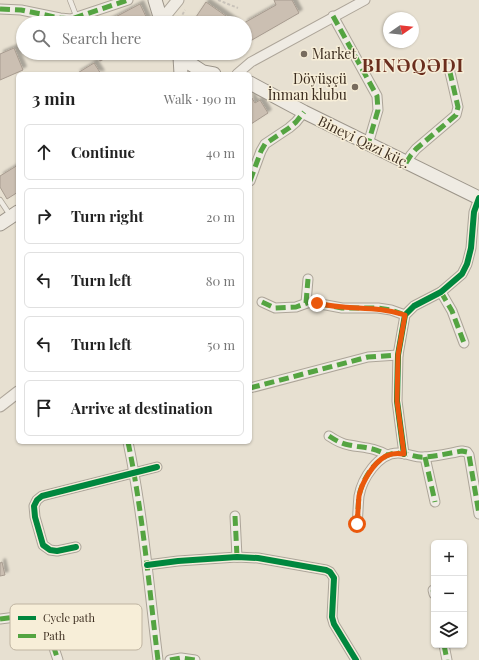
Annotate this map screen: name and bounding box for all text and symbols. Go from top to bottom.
north arrow [383,12,419,48]
search box [16,16,252,60]
icon: search [30,27,52,49]
text: Search here [62,28,141,48]
place label: Market [312,44,357,63]
marker: Market [299,49,309,59]
district label: BINƏQƏDI [362,53,464,77]
place label: Döyüşçü İnman klubu [268,69,347,104]
marker: Döyüşçü İnman klubu [350,82,360,92]
text: 3 min [32,87,75,109]
text: Walk · 190 m [164,90,236,107]
street label: Bineyi Qazi küç. [315,111,413,172]
icon: ahead [33,141,55,163]
text: Continue [71,142,135,162]
text: 40 m [206,144,235,161]
icon: right [33,205,55,227]
text: Turn right [71,206,144,226]
text: 20 m [206,208,235,225]
icon: left [33,269,55,291]
text: Turn left [71,270,132,290]
text: 80 m [206,272,235,289]
route end [308,294,326,312]
icon: left [33,333,55,355]
text: Turn left [71,334,132,354]
text: 50 m [207,336,235,353]
icon: arrive [33,397,55,419]
text: Arrive at destination [71,398,213,418]
route start [348,515,366,533]
map controls [431,540,467,648]
button: + [431,540,467,576]
button: − [431,576,467,612]
legend [10,604,142,650]
text: Cycle path [43,610,95,625]
button: layers [431,612,467,648]
text: Path [43,628,66,643]

